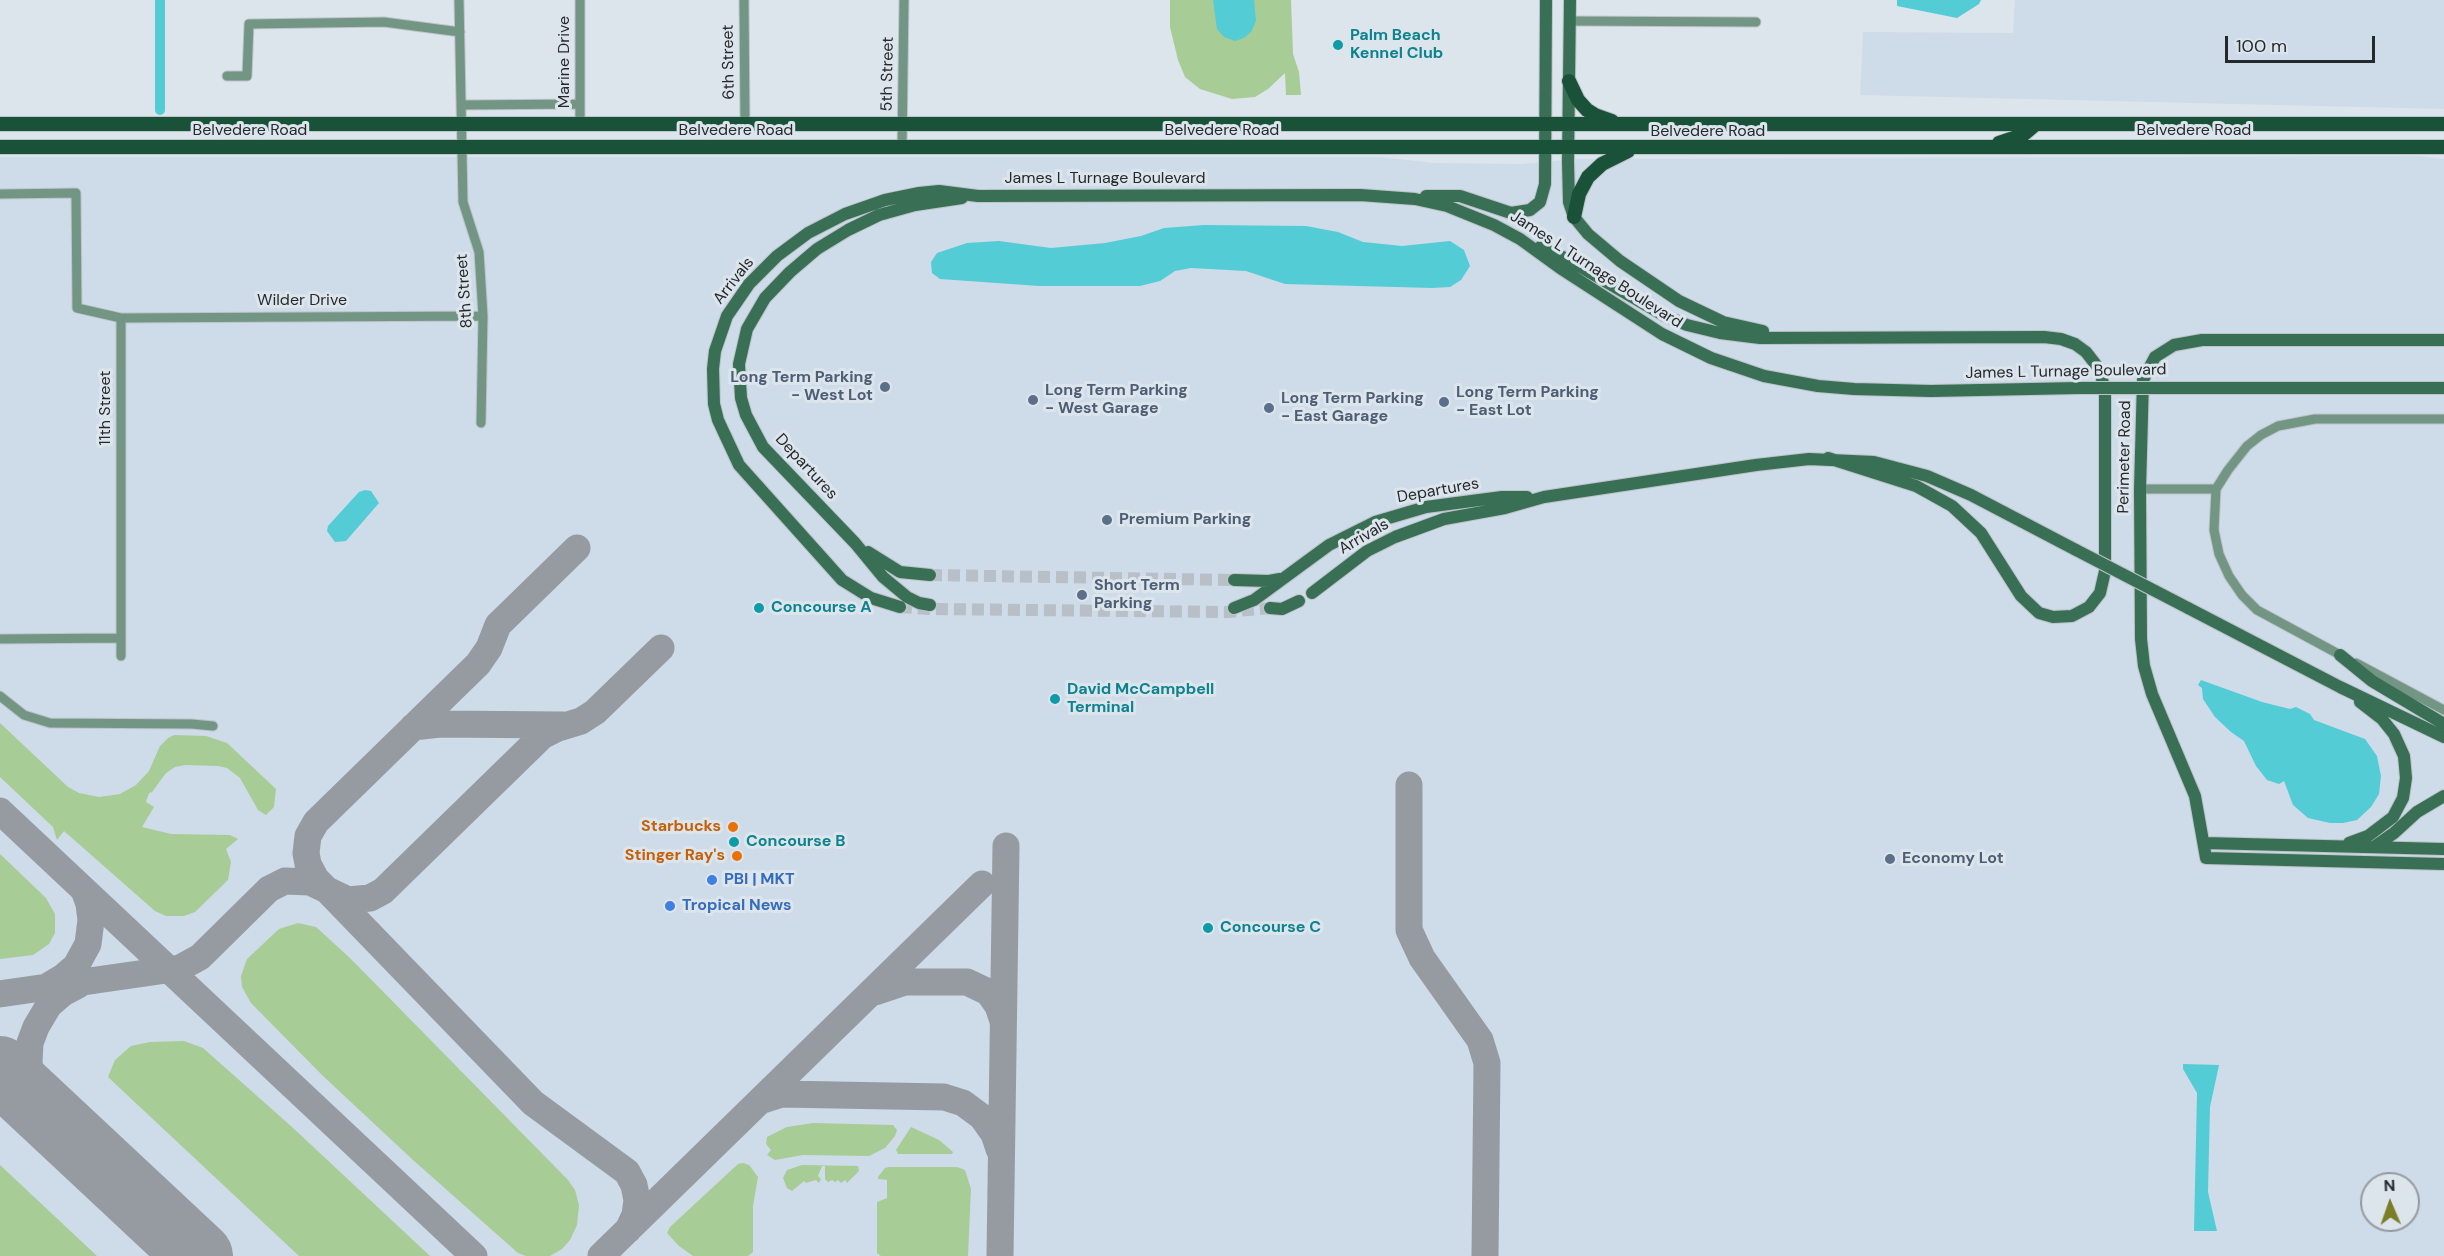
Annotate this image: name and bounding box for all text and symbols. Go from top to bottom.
street label: Marine Drive [555,16,575,108]
street label: 6th Street [719,24,739,100]
scale bar [2228,24,2378,62]
place label: Palm Beach Kennel Club [1350,26,1443,64]
text: 100 m [2236,34,2287,58]
street label: 5th Street [878,36,898,112]
marker: Palm Beach Kennel Club [1331,38,1345,52]
street label: Belvedere Road [193,121,307,141]
street label: Belvedere Road [679,121,793,141]
street label: Belvedere Road [1165,121,1279,141]
street label: Belvedere Road [2137,121,2251,141]
street label: Belvedere Road [1651,122,1765,142]
street label: James L Turnage Boulevard [1004,169,1206,189]
street label: James L Turnage Boulevard [1506,207,1686,333]
street label: 8th Street [453,253,477,329]
street label: Arrivals [710,254,758,308]
street label: Wilder Drive [257,291,347,311]
street label: James L Turnage Boulevard [1965,361,2167,383]
place label: Long Term Parking - West Lot [730,368,873,406]
street label: 11th Street [96,370,116,446]
marker: Long Term Parking - West Lot [878,380,892,394]
place label: Long Term Parking - West Garage [1045,381,1188,419]
place label: Long Term Parking - East Lot [1456,383,1599,421]
place label: Long Term Parking - East Garage [1281,389,1424,427]
marker: Long Term Parking - West Garage [1026,393,1040,407]
marker: Long Term Parking - East Lot [1437,395,1451,409]
street label: Perimeter Road [2114,400,2136,514]
marker: Long Term Parking - East Garage [1262,401,1276,415]
street label: Departures [771,430,841,504]
street label: Departures [1396,474,1480,508]
place label: Premium Parking [1119,510,1251,530]
marker: Premium Parking [1100,513,1114,527]
street label: Arrivals [1336,515,1392,559]
place label: Short Term Parking [1094,576,1180,614]
marker: Short Term Parking [1075,588,1089,602]
place label: Concourse A [771,598,872,618]
marker: Concourse A [752,601,766,615]
place label: David McCampbell Terminal [1067,680,1214,718]
marker: David McCampbell Terminal [1048,692,1062,706]
place label: Starbucks [641,817,721,837]
marker: Starbucks [726,820,740,834]
place label: Concourse B [746,832,845,852]
marker: Concourse B [727,835,741,849]
place label: Stinger Ray's [625,846,725,866]
marker: Stinger Ray's [730,849,744,863]
place label: Economy Lot [1902,849,2004,869]
marker: Economy Lot [1883,852,1897,866]
place label: PBI | MKT [724,870,794,890]
marker: PBI | MKT [705,873,719,887]
place label: Tropical News [682,896,792,916]
marker: Tropical News [663,899,677,913]
place label: Concourse C [1220,918,1321,938]
marker: Concourse C [1201,921,1215,935]
north arrow [2360,1172,2420,1232]
text: N [2383,1175,2396,1196]

